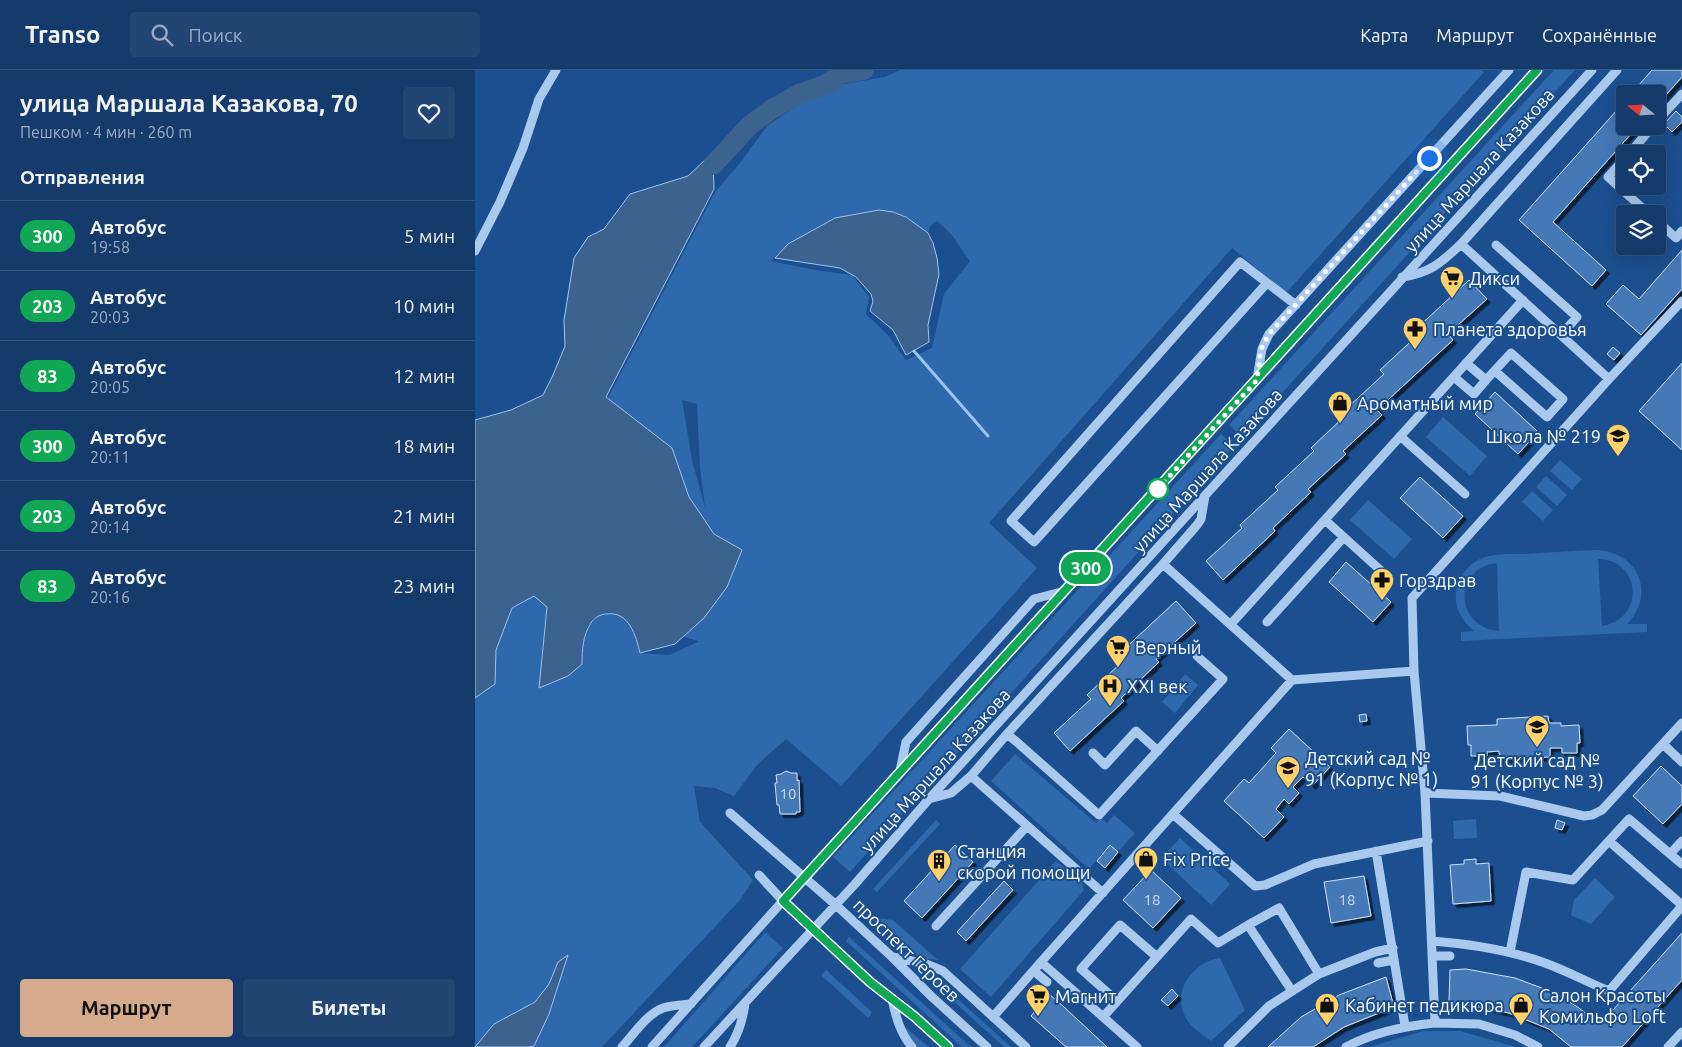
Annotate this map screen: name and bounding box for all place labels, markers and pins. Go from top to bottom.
supermarket icon: Дикси [1439,265,1465,299]
place label: Дикси [1469,268,1520,288]
pharmacy icon: Планета здоровья [1402,316,1428,350]
place label: Планета здоровья [1433,319,1587,339]
shop icon: Ароматный мир [1327,390,1353,424]
place label: Ароматный мир [1357,393,1493,413]
school or university icon: Школа № 219 [1605,423,1631,457]
place label: Школа № 219 [1486,426,1601,446]
unlabelled marker [1147,478,1169,500]
pharmacy icon: Горздрав [1369,567,1395,601]
place label: Горздрав [1399,570,1476,590]
supermarket icon: Верный [1105,634,1131,668]
place label: Верный [1135,637,1201,657]
hospital icon: XXI век [1097,673,1123,707]
place label: XXI век [1127,676,1187,696]
school or university icon: Детский сад № 91 (Корпус № 3) [1524,714,1550,748]
place label: Детский сад № 91 (Корпус № 1) [1305,748,1438,790]
place label: Детский сад № 91 (Корпус № 3) [1470,750,1604,792]
school or university icon: Детский сад № 91 (Корпус № 1) [1275,755,1301,789]
place label: Станция скорой помощи [957,841,1091,882]
shop icon: Fix Price [1133,846,1159,880]
building icon: Станция скорой помощи [926,848,952,882]
place label: Fix Price [1163,849,1230,869]
supermarket icon: Магнит [1025,983,1051,1017]
place label: Салон Красоты Комильфо Loft [1539,985,1666,1026]
place label: Магнит [1055,986,1116,1006]
shop icon: Кабинет педикюра [1314,992,1340,1026]
shop icon: Салон Красоты Комильфо Loft [1508,992,1534,1026]
place label: Кабинет педикюра [1345,995,1504,1015]

